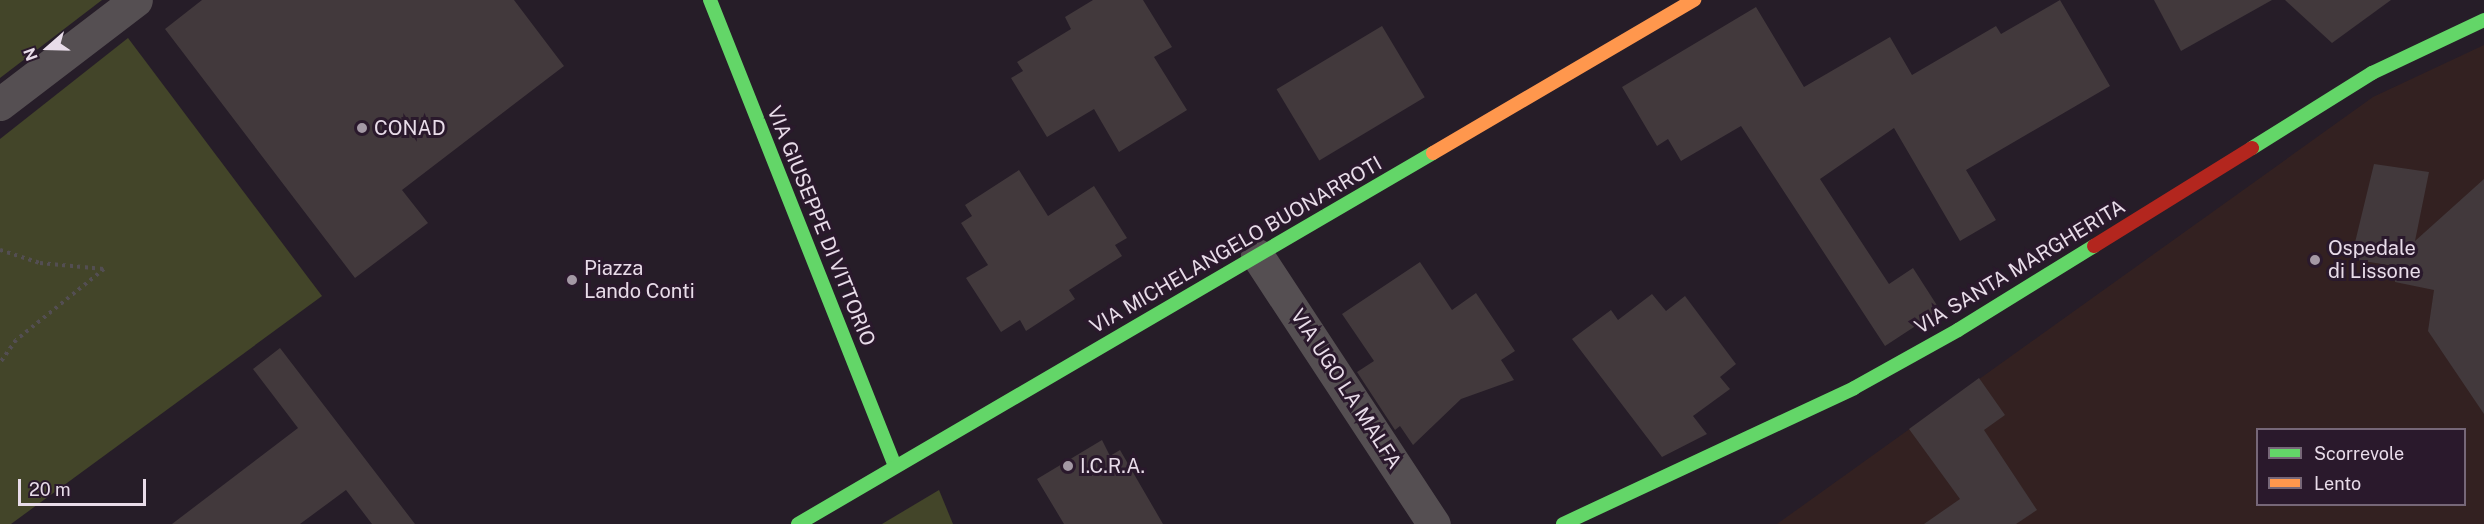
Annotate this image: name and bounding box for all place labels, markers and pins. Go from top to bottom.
place label: CONAD [374,116,446,140]
marker: CONAD [355,121,369,135]
place label: Ospedale di Lissone [2328,237,2421,284]
marker: Ospedale di Lissone [2306,251,2324,269]
place label: Piazza Lando Conti [584,256,695,303]
marker: Piazza Lando Conti [565,273,579,287]
place label: I.C.R.A. [1080,454,1145,478]
marker: I.C.R.A. [1061,459,1075,473]

